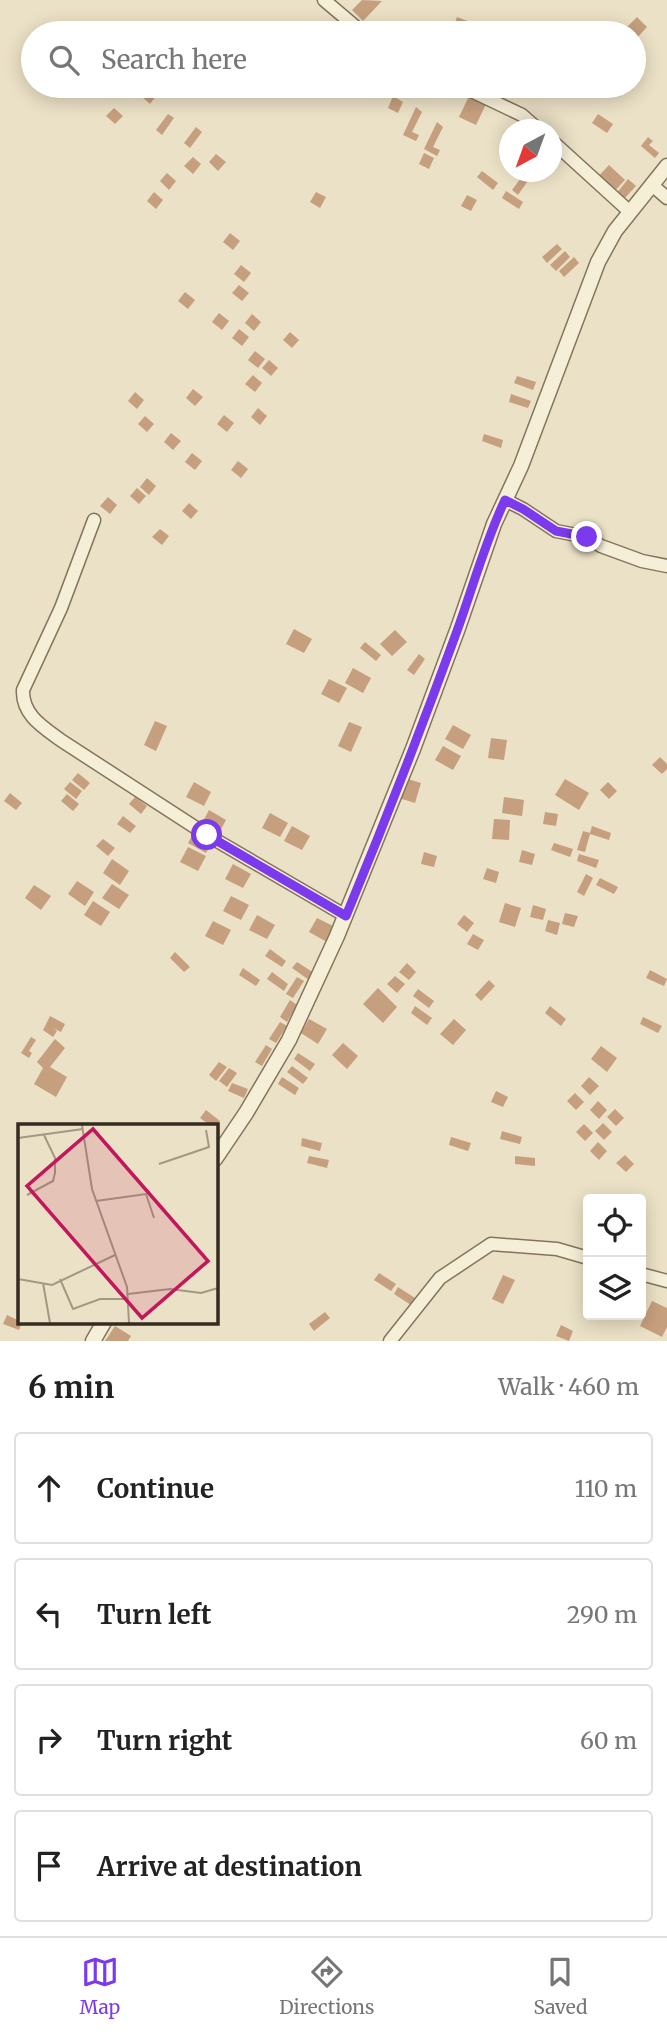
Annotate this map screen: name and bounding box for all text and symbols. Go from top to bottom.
search box [21,21,646,98]
icon: search [45,41,83,79]
text: Search here [101,43,247,76]
north arrow [499,119,562,182]
route end [571,521,602,552]
route start [191,819,222,850]
inset map [18,1124,217,1324]
map controls [583,1194,646,1320]
button: locate [583,1194,646,1257]
button: layers [583,1257,646,1320]
text: 6 min [28,1368,114,1406]
text: Walk · 460 m [498,1372,639,1401]
icon: ahead [30,1469,68,1507]
text: Continue [97,1472,214,1505]
text: 110 m [575,1474,637,1503]
icon: left [30,1595,68,1633]
text: Turn left [97,1598,211,1631]
text: 290 m [567,1600,637,1629]
icon: right [30,1721,68,1759]
text: Turn right [97,1724,232,1757]
text: 60 m [580,1726,637,1755]
icon: arrive [30,1847,68,1885]
text: Arrive at destination [97,1850,362,1883]
tab: Map [80,1953,120,2019]
tab: Directions [279,1953,374,2019]
tab: Saved [534,1953,587,2019]

